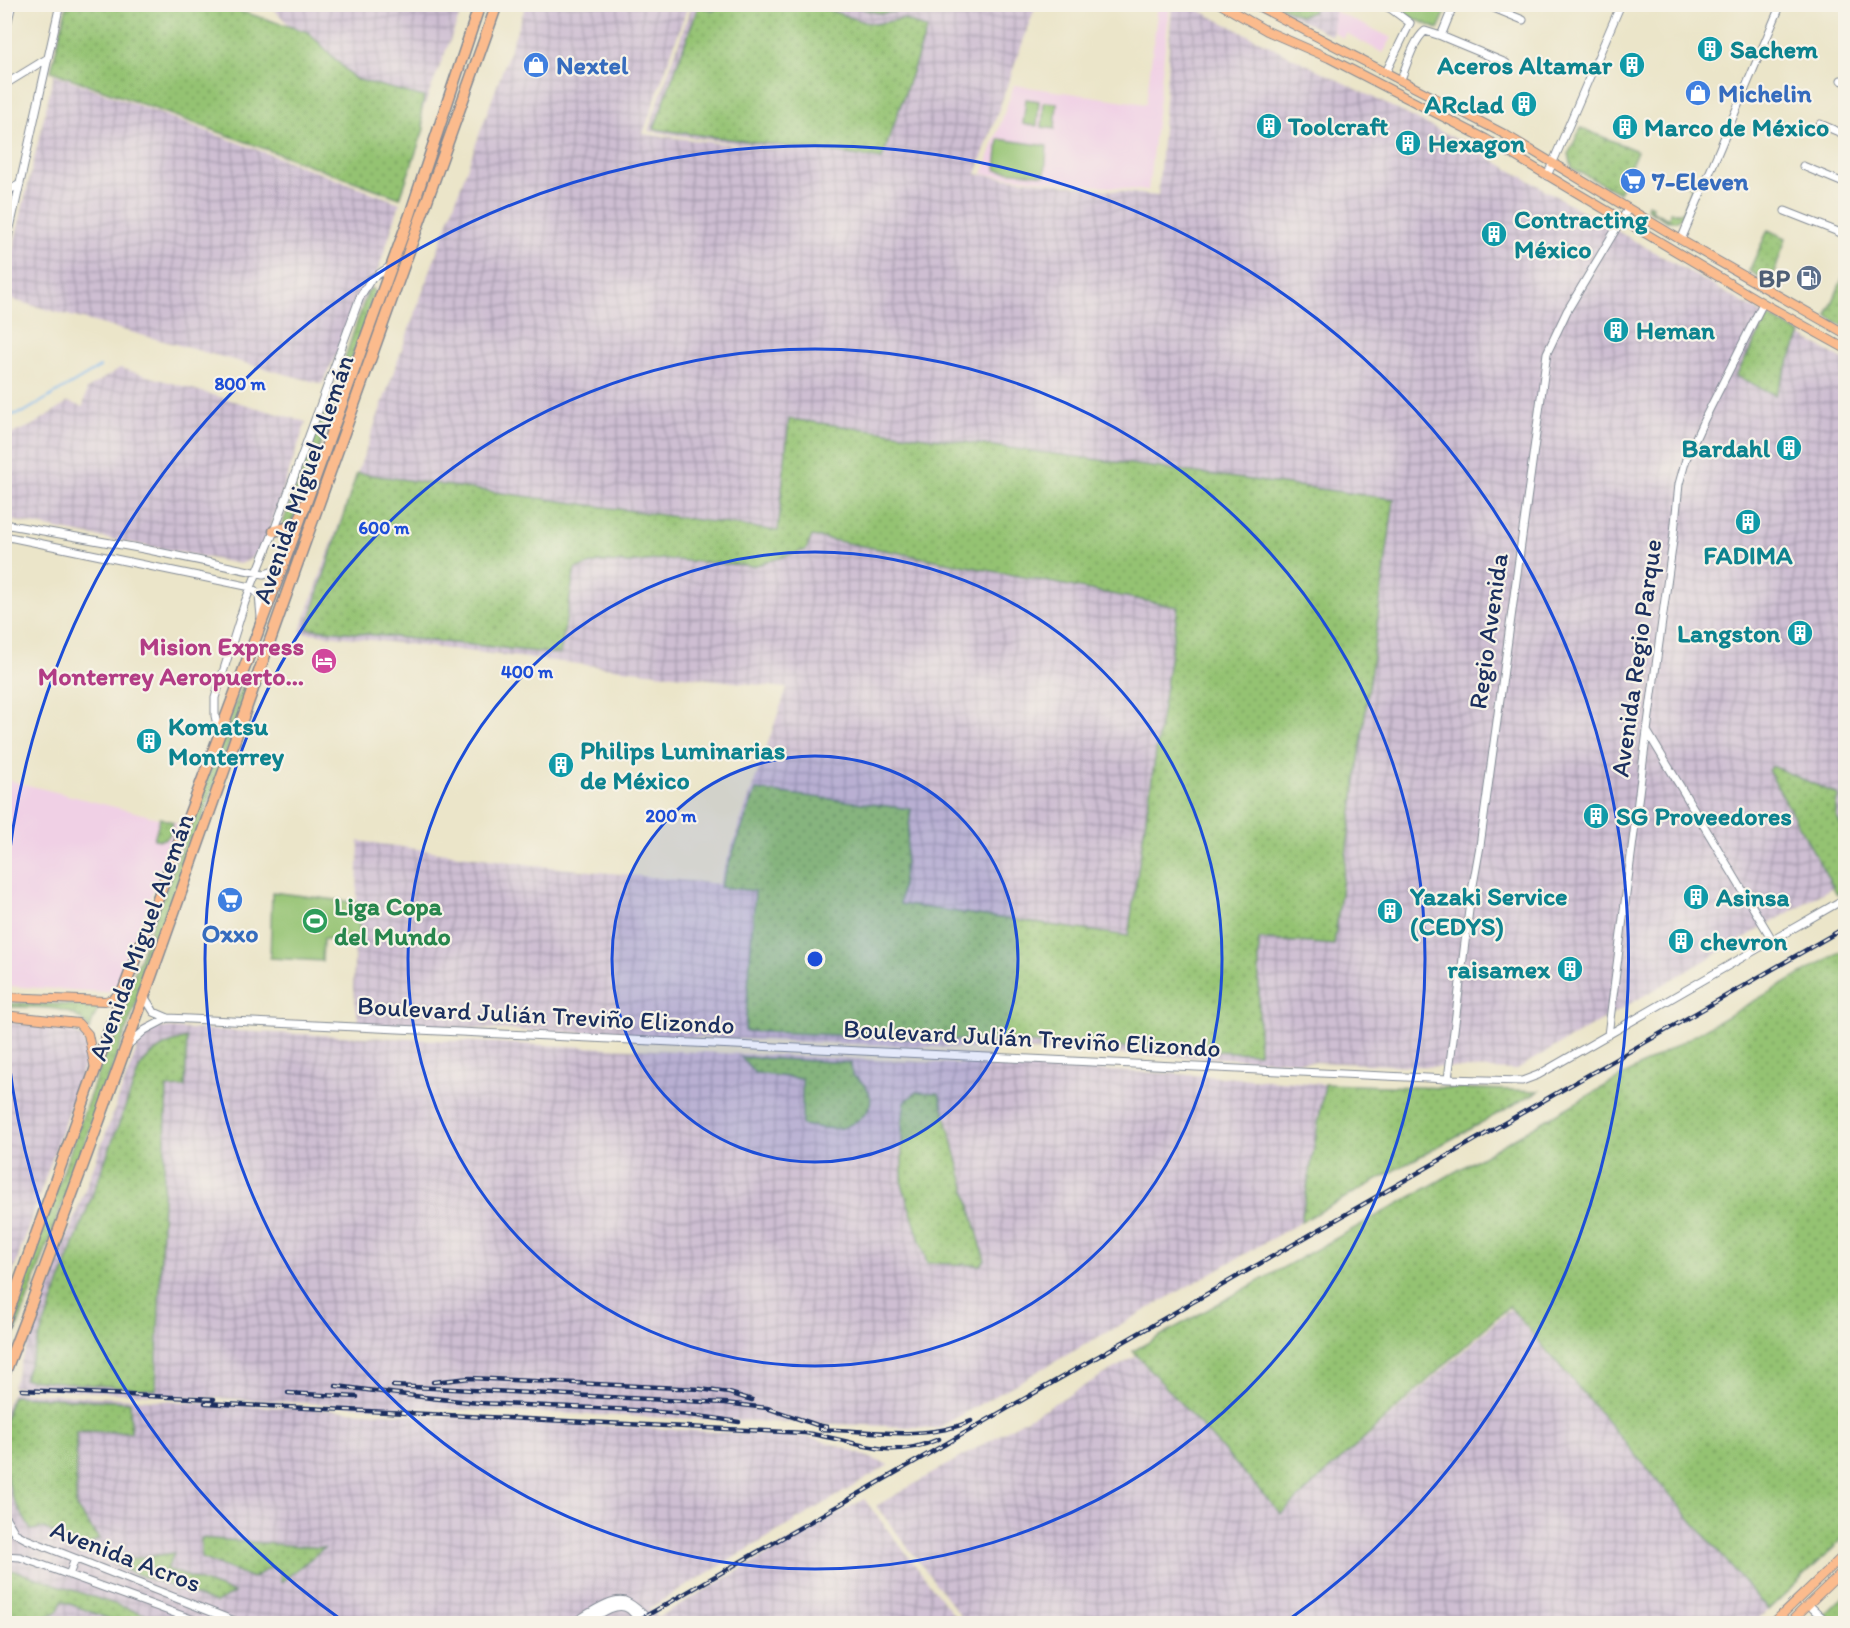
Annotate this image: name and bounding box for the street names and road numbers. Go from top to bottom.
street label: Avenida Miguel Alemán [245,350,361,607]
street label: Avenida Regio Parque [1603,537,1669,779]
street label: Regio Avenida [1461,550,1515,711]
street label: Avenida Miguel Alemán [81,809,201,1065]
street label: Boulevard Julián Treviño Elizondo [356,989,736,1041]
street label: Boulevard Julián Treviño Elizondo [842,1012,1222,1064]
street label: Avenida Acros [46,1513,206,1599]

